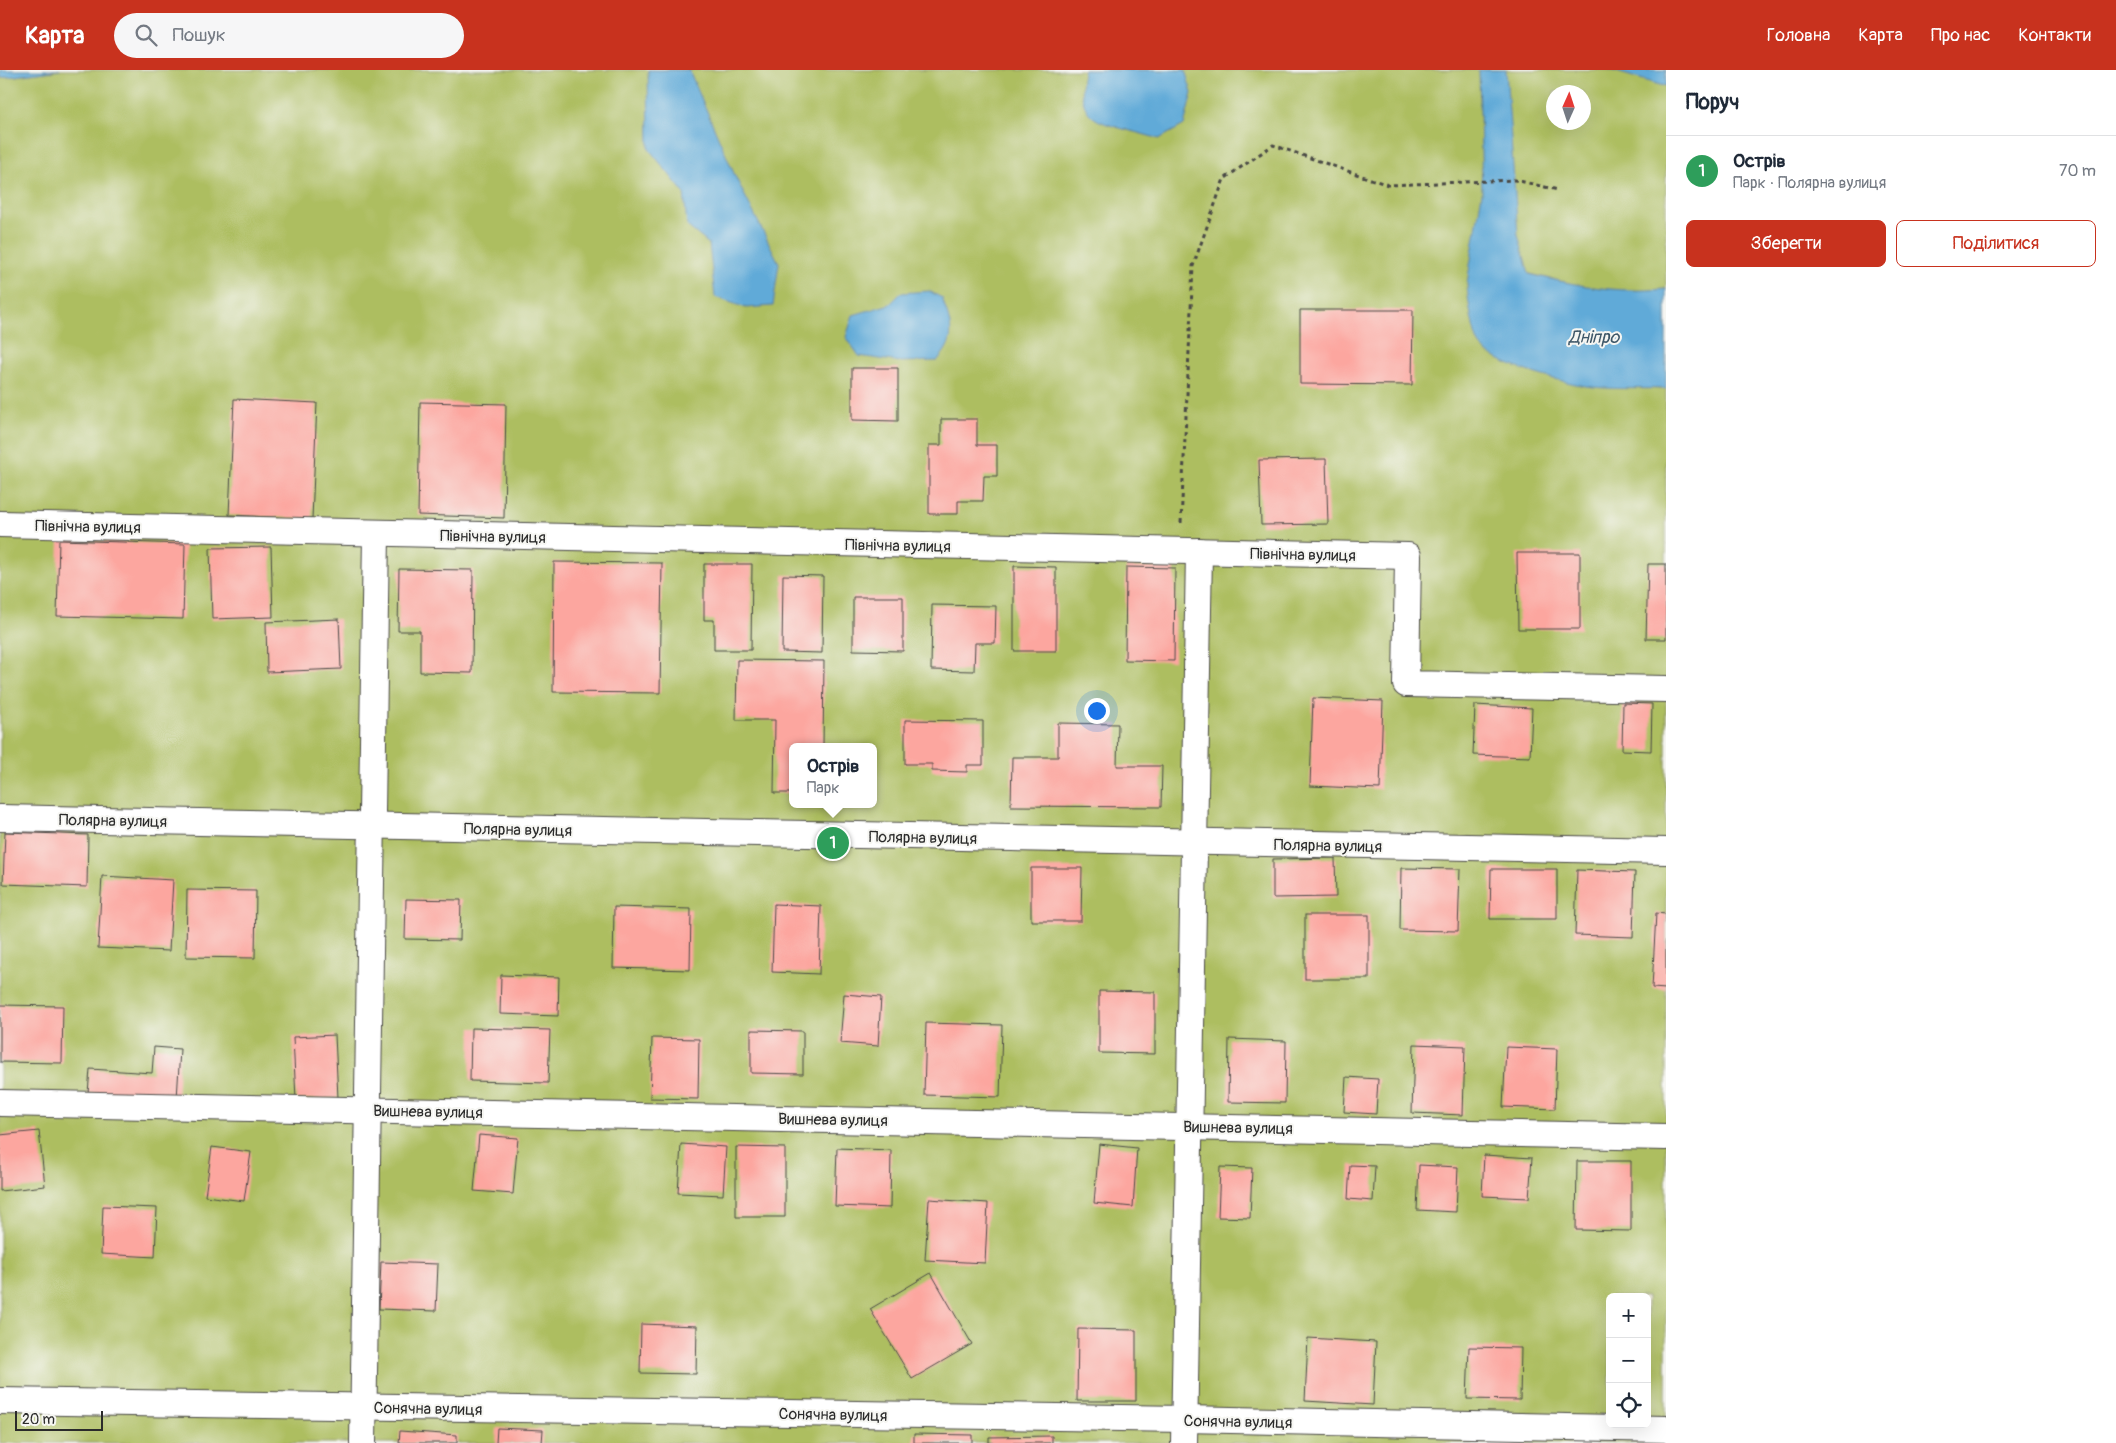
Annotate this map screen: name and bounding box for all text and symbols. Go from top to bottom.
search box [114,13,464,58]
text: Карта [25,21,84,50]
icon: search [132,21,160,49]
text: Пошук [172,23,225,47]
text: Головна [1767,24,1830,47]
text: Карта [1858,24,1903,47]
text: Про нас [1931,24,1990,47]
text: Контакти [2018,24,2091,47]
north arrow [1546,85,1591,130]
text: Поруч [1686,89,1739,116]
text: Острів [1733,149,1786,173]
text: 1 [1699,161,1705,181]
text: 70 m [2059,161,2096,181]
text: Парк · Полярна вулиця [1733,173,1886,193]
button: Зберегти [1686,220,1886,267]
button: Поділитися [1896,220,2096,267]
water label: Дніпро [1568,326,1620,349]
street label: Північна вулиця [35,516,141,538]
street label: Північна вулиця [440,526,546,548]
street label: Північна вулиця [845,535,951,557]
street label: Північна вулиця [1250,544,1356,566]
your location [1084,698,1110,724]
popup [789,743,877,808]
text: Острів [807,754,859,778]
text: Парк [807,778,840,798]
street label: Полярна вулиця [59,810,167,832]
street label: Полярна вулиця [464,819,572,841]
pin: 1 [817,824,849,862]
street label: Полярна вулиця [869,827,977,849]
street label: Полярна вулиця [1274,835,1382,857]
street label: Вишнева вулиця [373,1101,483,1123]
street label: Вишнева вулиця [778,1109,888,1131]
street label: Вишнева вулиця [1183,1117,1293,1139]
map controls [1606,1293,1651,1428]
button: + [1606,1293,1651,1338]
button: − [1606,1338,1651,1383]
button: locate [1606,1383,1651,1428]
street label: Сонячна вулиця [373,1398,483,1420]
street label: Сонячна вулиця [778,1404,888,1426]
scale bar [15,1408,102,1431]
text: 20 m [22,1411,55,1428]
street label: Сонячна вулиця [1183,1411,1293,1433]

